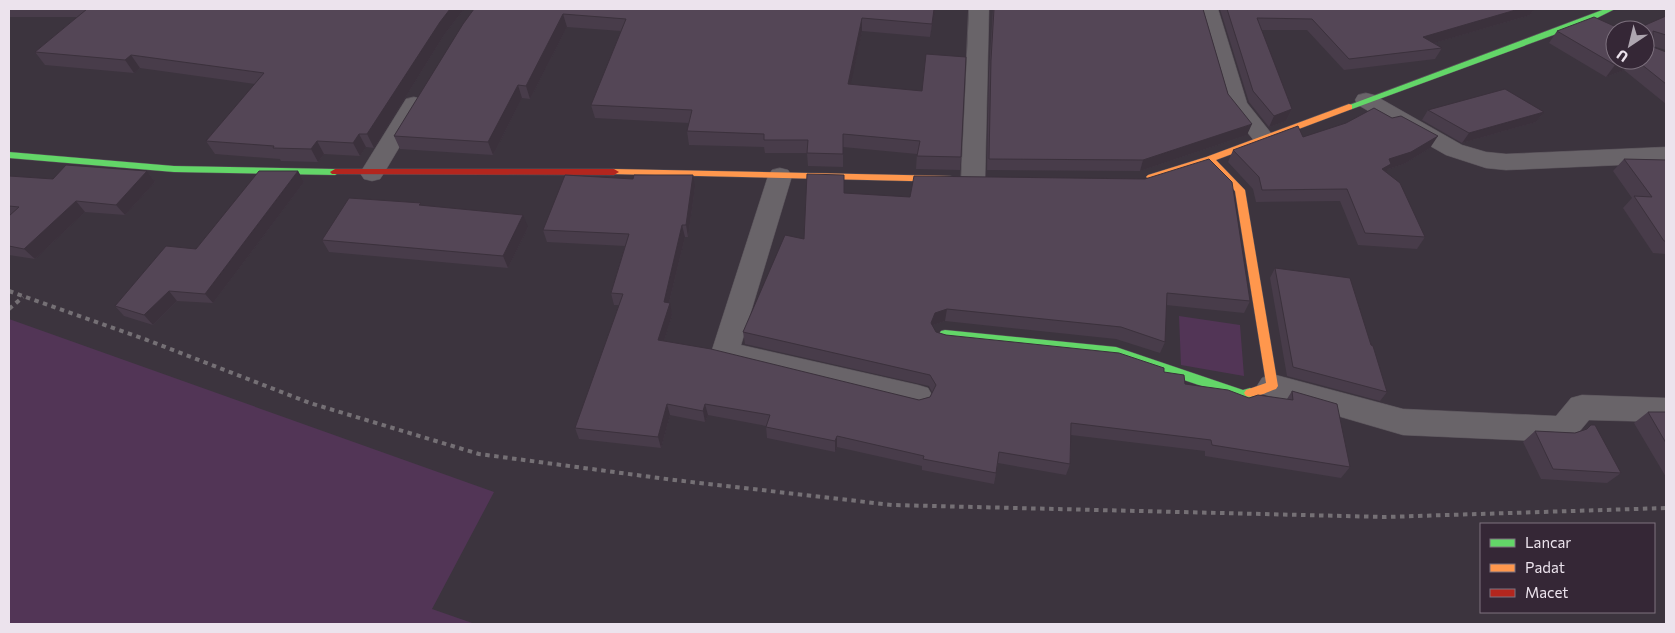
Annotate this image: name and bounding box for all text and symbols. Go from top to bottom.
north arrow [1605,20,1655,70]
text: U [1613,46,1631,66]
legend [1480,523,1655,613]
text: Lancar [1525,533,1571,551]
text: Padat [1525,558,1565,576]
text: Macet [1525,583,1568,601]

